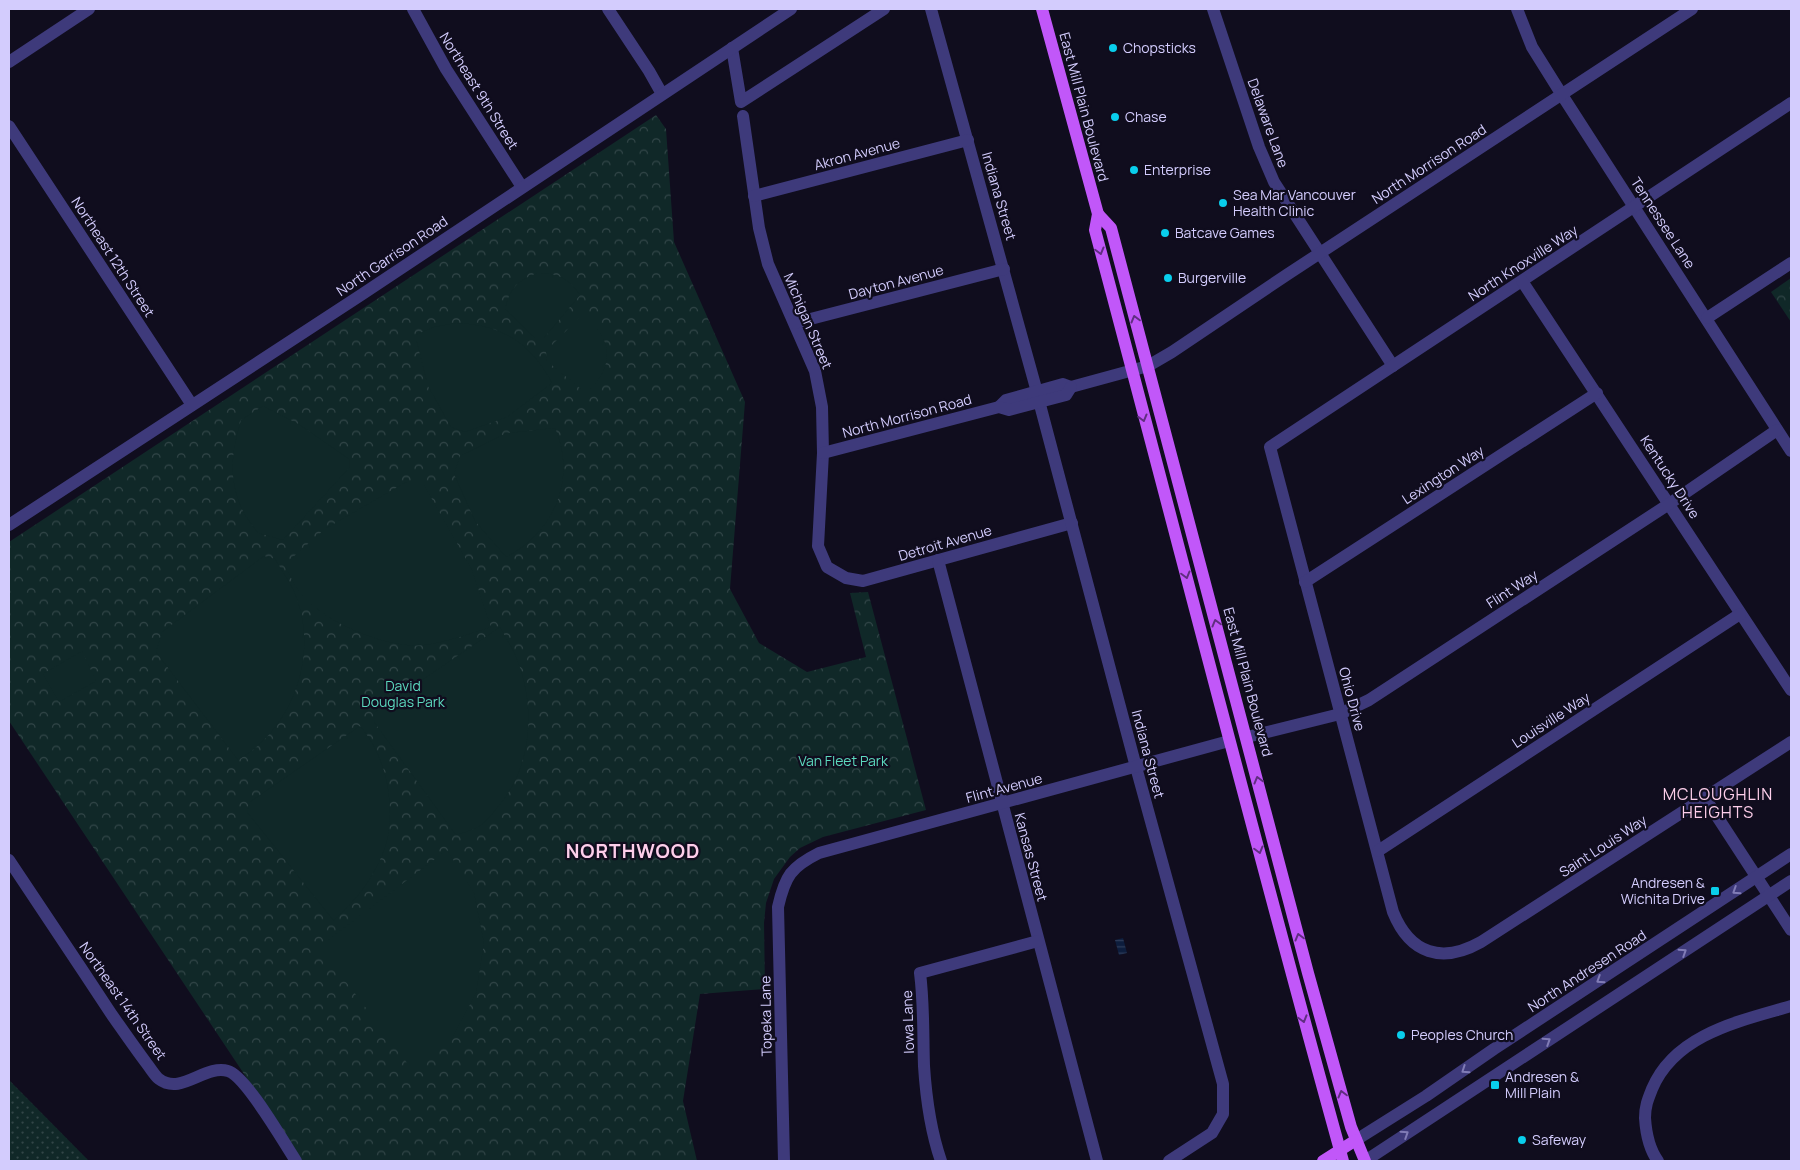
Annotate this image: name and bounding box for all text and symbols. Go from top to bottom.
street label: Northeast 9th Street [436,28,523,153]
street label: East Mill Plain Boulevard [1055,30,1114,184]
place label: Chopsticks [1123,38,1196,57]
marker: Chopsticks [1107,42,1119,54]
street label: Delaware Lane [1244,76,1293,170]
place label: Chase [1125,107,1167,126]
marker: Chase [1109,111,1121,123]
street label: North Morrison Road [1368,119,1490,208]
street label: Akron Avenue [812,133,902,174]
street label: Indiana Street [978,150,1021,243]
place label: Enterprise [1144,160,1211,179]
marker: Enterprise [1128,164,1140,176]
street label: Tennessee Lane [1627,173,1700,272]
place label: Sea Mar Vancouver Health Clinic [1233,185,1356,220]
street label: Northeast 12th Street [67,193,160,321]
marker: Sea Mar Vancouver Health Clinic [1217,197,1229,209]
street label: North Garrison Road [332,211,451,300]
street label: North Knoxville Way [1464,220,1582,305]
place label: Batcave Games [1175,223,1275,242]
marker: Batcave Games [1159,227,1171,239]
one-way arrow [1094,246,1105,255]
street label: Dayton Avenue [846,260,945,303]
place label: Burgerville [1178,268,1246,287]
street label: Michigan Street [780,270,837,372]
marker: Burgerville [1162,272,1174,284]
one-way arrow [1130,314,1141,323]
street label: North Morrison Road [840,389,974,442]
one-way arrow [1138,414,1148,422]
street label: Kentucky Drive [1636,431,1704,522]
street label: Lexington Way [1398,441,1488,508]
street label: Detroit Avenue [896,520,994,565]
street label: Flint Way [1482,565,1542,612]
one-way arrow [1180,570,1190,579]
street label: East Mill Plain Boulevard [1219,605,1278,759]
one-way arrow [1212,619,1222,627]
street label: Ohio Drive [1335,665,1370,733]
park label: David Douglas Park [361,676,446,711]
street label: Louisville Way [1508,687,1594,752]
street label: Indiana Street [1128,708,1170,801]
park label: Van Fleet Park [798,751,889,770]
street label: Flint Avenue [964,768,1044,807]
one-way arrow [1253,775,1264,784]
district label: MCLOUGHLIN HEIGHTS [1663,783,1773,823]
street label: Saint Louis Way [1555,810,1651,881]
street label: Kansas Street [1011,811,1053,904]
district label: NORTHWOOD [566,838,700,864]
one-way arrow [1254,846,1264,854]
place label: Andresen & Wichita Drive [1621,873,1705,908]
marker: Andresen & Wichita Drive [1709,885,1721,897]
one-way arrow [1732,885,1742,894]
street label: North Andresen Road [1524,925,1650,1016]
one-way arrow [1294,932,1305,941]
street label: Northeast 14th Street [75,938,172,1064]
one-way arrow [1677,949,1686,959]
one-way arrow [1596,974,1606,983]
street label: Topeka Lane [755,975,776,1057]
street label: Iowa Lane [897,990,918,1054]
one-way arrow [1298,1015,1308,1023]
place label: Peoples Church [1411,1025,1513,1044]
marker: Peoples Church [1395,1029,1407,1041]
one-way arrow [1541,1038,1550,1048]
one-way arrow [1461,1064,1470,1073]
place label: Andresen & Mill Plain [1505,1067,1579,1102]
marker: Andresen & Mill Plain [1489,1079,1501,1091]
one-way arrow [1337,1090,1347,1098]
place label: Safeway [1532,1130,1587,1149]
one-way arrow [1400,1131,1409,1140]
marker: Safeway [1516,1134,1528,1146]

